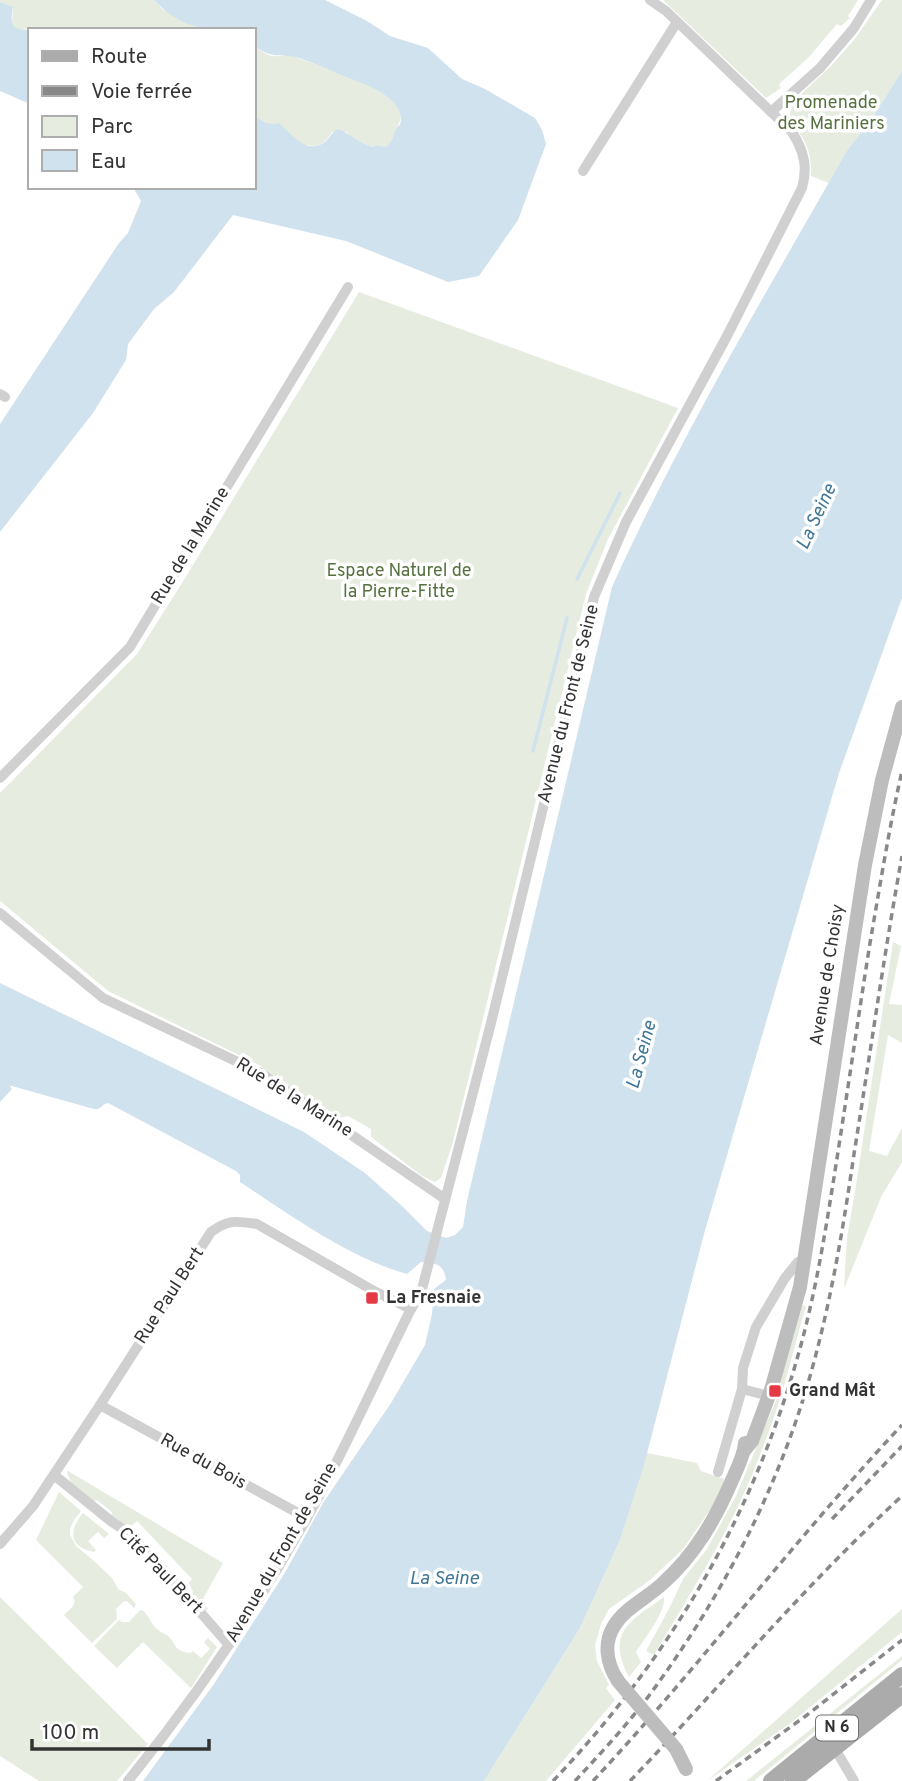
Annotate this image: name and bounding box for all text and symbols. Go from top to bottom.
legend [28,28,256,189]
text: Route [91,44,147,71]
text: Voie ferrée [91,79,192,106]
park label: Promenade des Mariniers [777,92,885,136]
text: Parc [91,114,133,141]
text: Eau [91,149,126,176]
water label: La Seine [791,480,843,554]
street label: Rue de la Marine [147,483,235,609]
park label: Espace Naturel de la Pierre-Fitte [326,560,472,604]
street label: Avenue du Front de Seine [533,602,605,806]
street label: Avenue de Choisy [805,903,851,1047]
water label: La Seine [621,1018,663,1092]
street label: Rue de la Marine [231,1053,357,1143]
street label: Rue Paul Bert [130,1243,210,1349]
place label: La Fresnaie [386,1287,481,1310]
marker: La Fresnaie [364,1290,380,1306]
place label: Grand Mât [789,1380,875,1403]
marker: Grand Mât [767,1383,783,1399]
street label: Rue du Bois [156,1429,250,1495]
street label: Avenue du Front de Seine [221,1459,343,1647]
street label: Cité Paul Bert [113,1523,207,1619]
water label: La Seine [409,1567,479,1591]
scale bar [32,1708,208,1752]
road number: N 6 [816,1716,858,1740]
text: 100 m [42,1720,99,1747]

